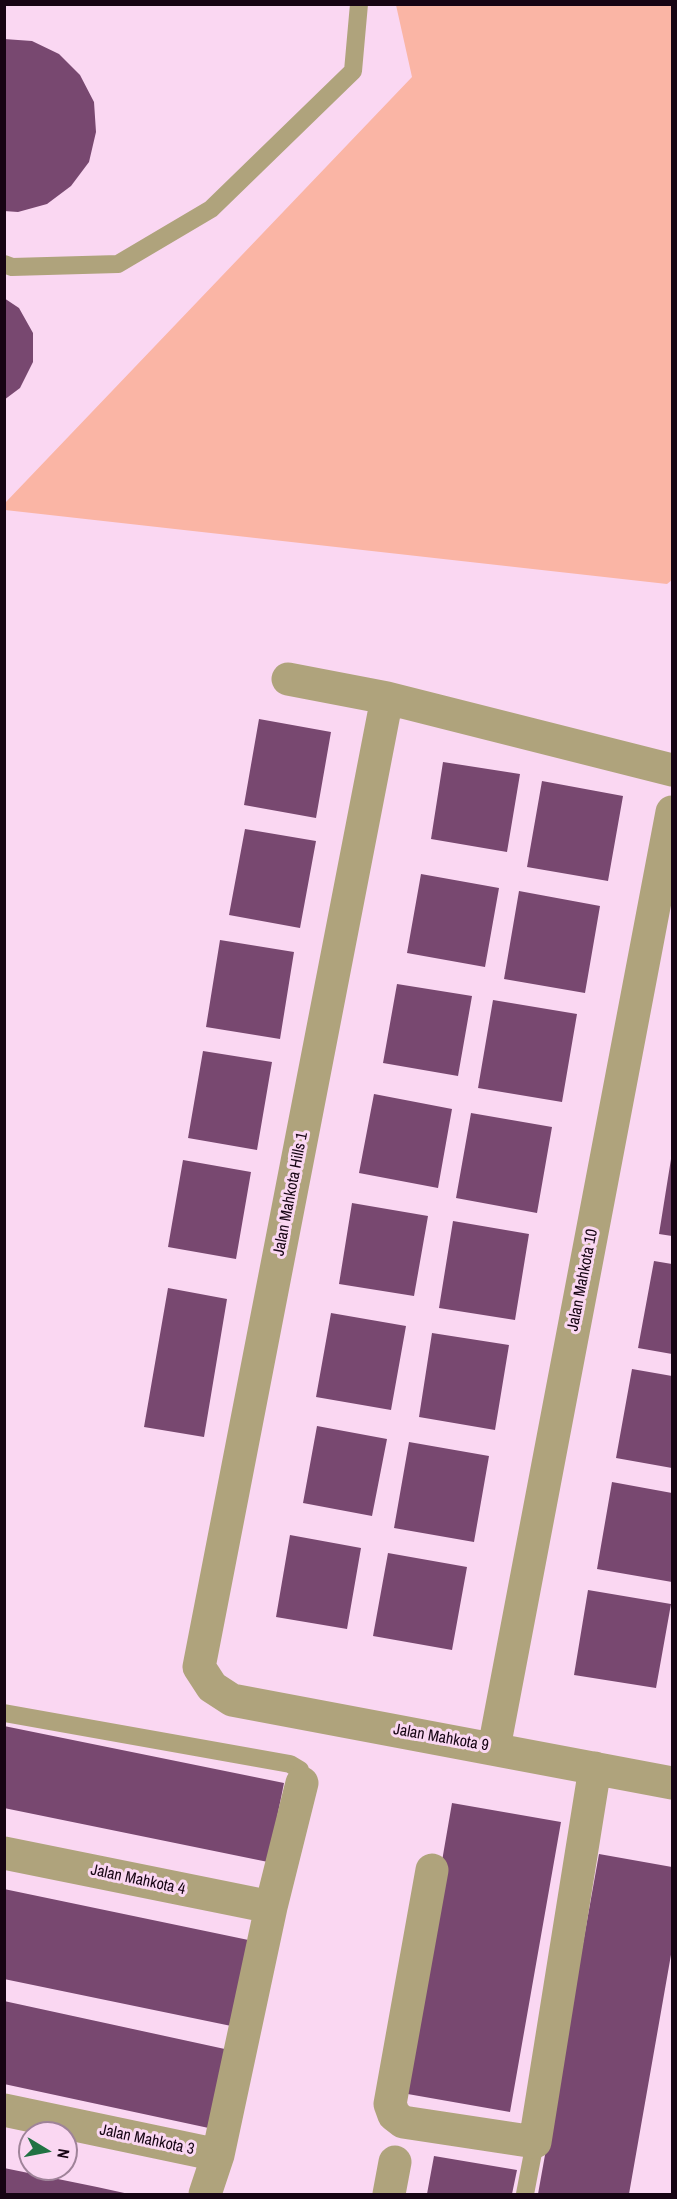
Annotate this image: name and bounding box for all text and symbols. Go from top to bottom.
street label: Jalan Mahkota Hills 1 [270,1131,312,1257]
street label: Jalan Mahkota 10 [564,1227,602,1333]
street label: Jalan Mahkota 9 [392,1720,490,1756]
street label: Jalan Mahkota 4 [89,1861,187,1899]
north arrow [18,2121,78,2181]
street label: Jalan Mahkota 3 [98,2121,196,2159]
text: N [52,2147,75,2160]

